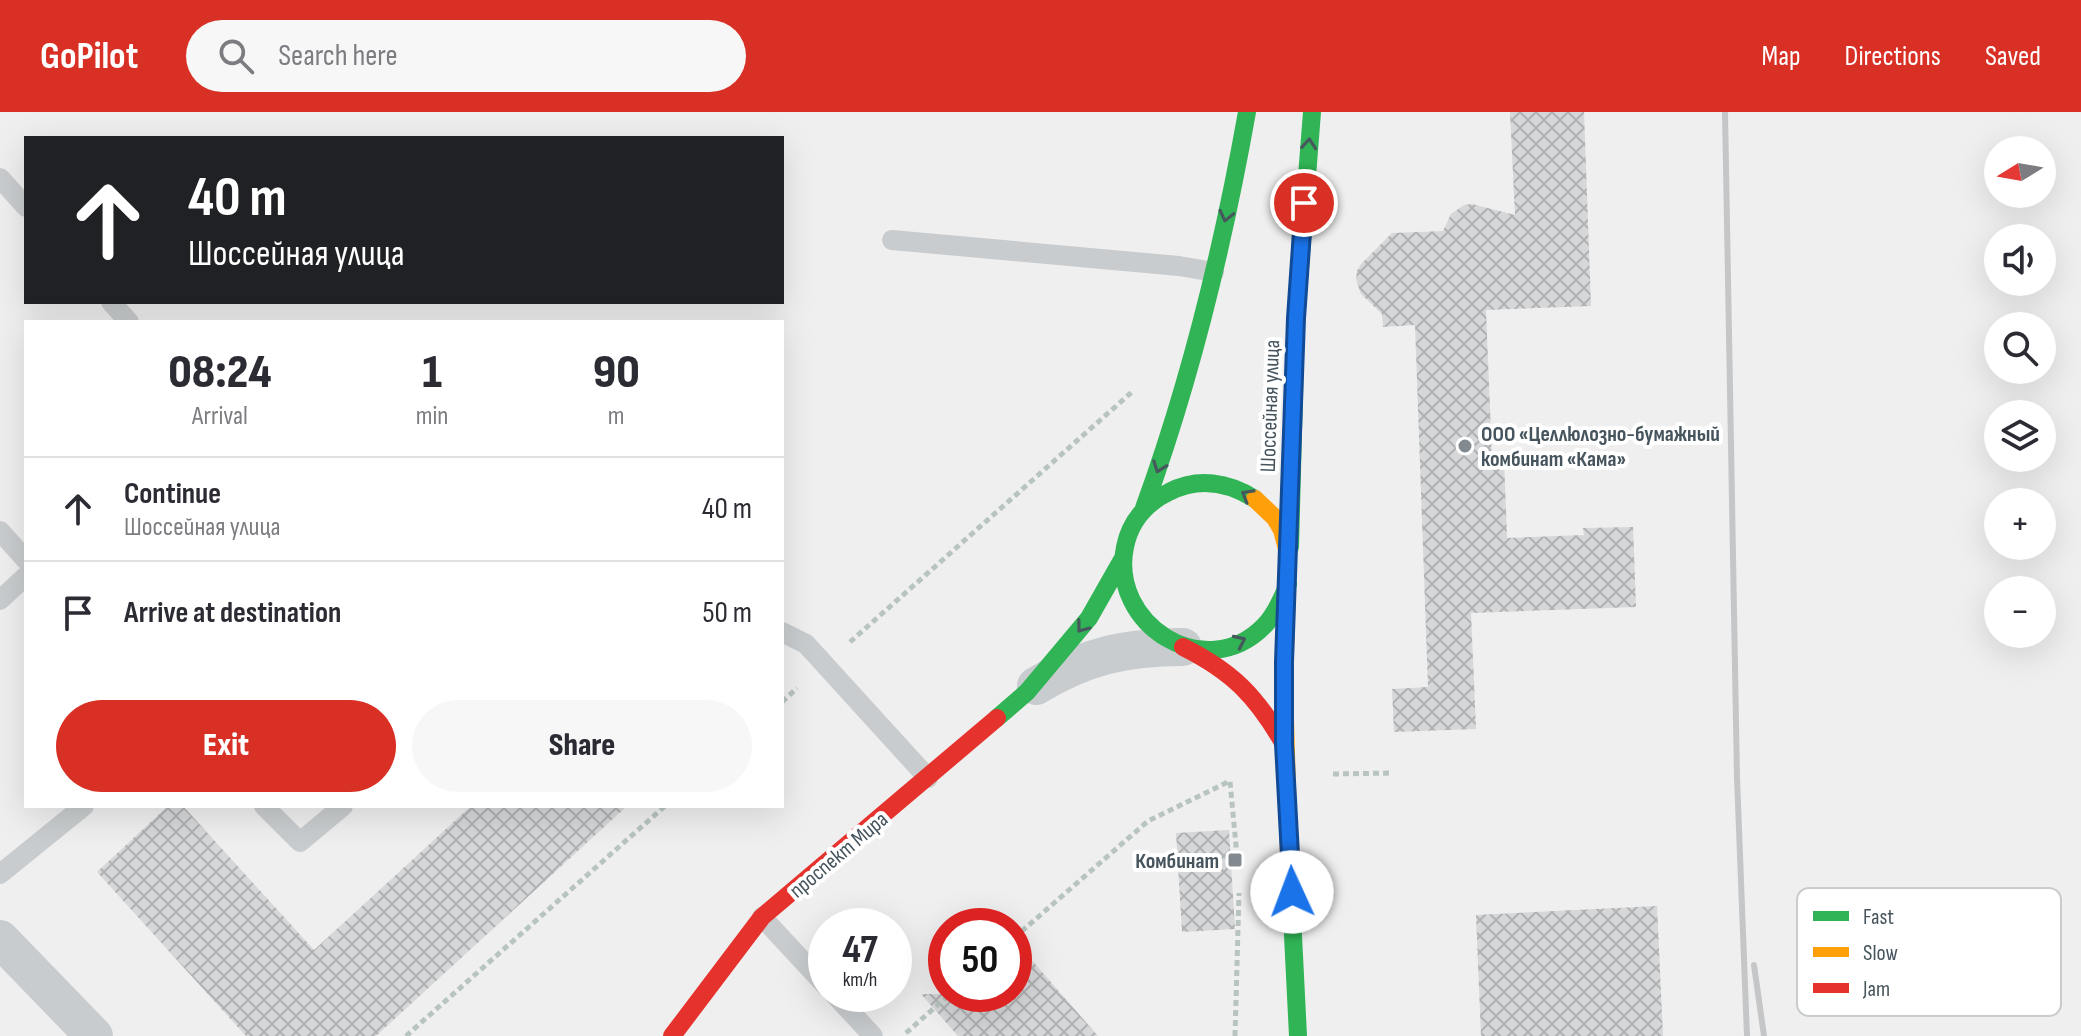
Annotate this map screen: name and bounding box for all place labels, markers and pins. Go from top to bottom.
pin [1270,169,1338,237]
place label: ООО «Целлюлозно-бумажный комбинат «Кама» [1481,421,1720,473]
marker: ООО «Целлюлозно-бумажный комбинат «Кама» [1456,437,1474,455]
place label: Комбинат [1135,848,1219,875]
marker: Комбинат [1226,851,1244,869]

